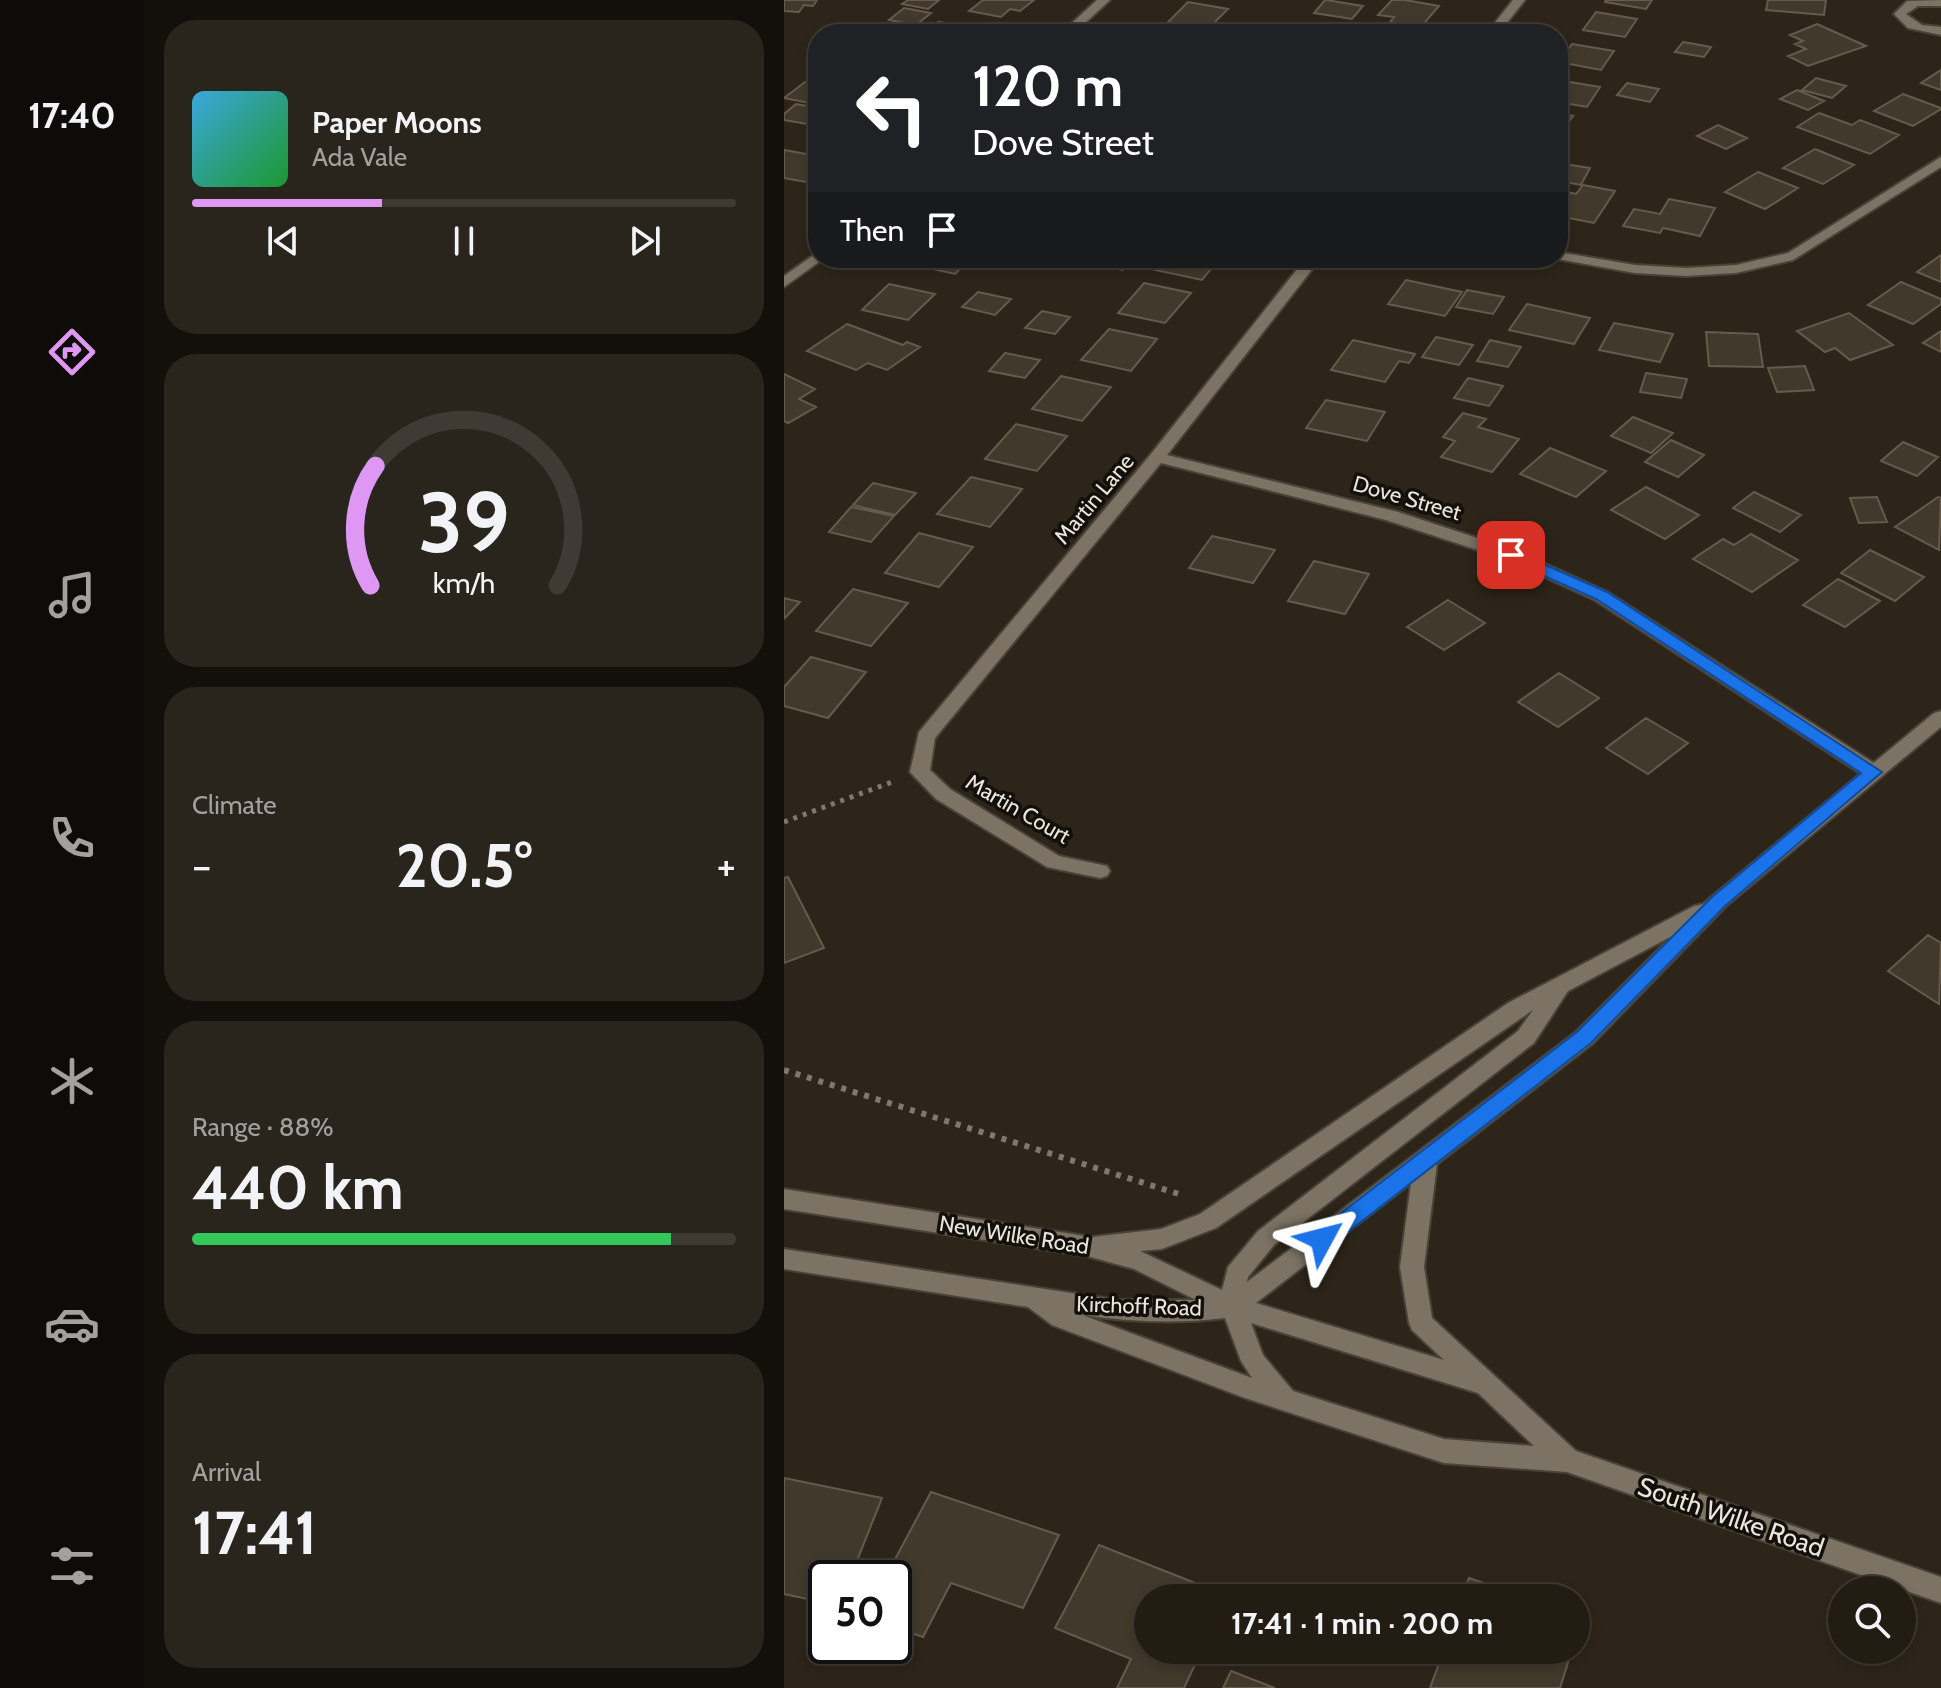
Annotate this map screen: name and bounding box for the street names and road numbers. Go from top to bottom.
street label: Martin Lane [1048,448,1140,550]
street label: Dove Street [1350,470,1465,526]
street label: Martin Court [961,768,1075,850]
street label: New Wilke Road [937,1210,1091,1260]
street label: Kirchoff Road [1076,1290,1202,1322]
street label: South Wilke Road [1634,1470,1828,1564]

